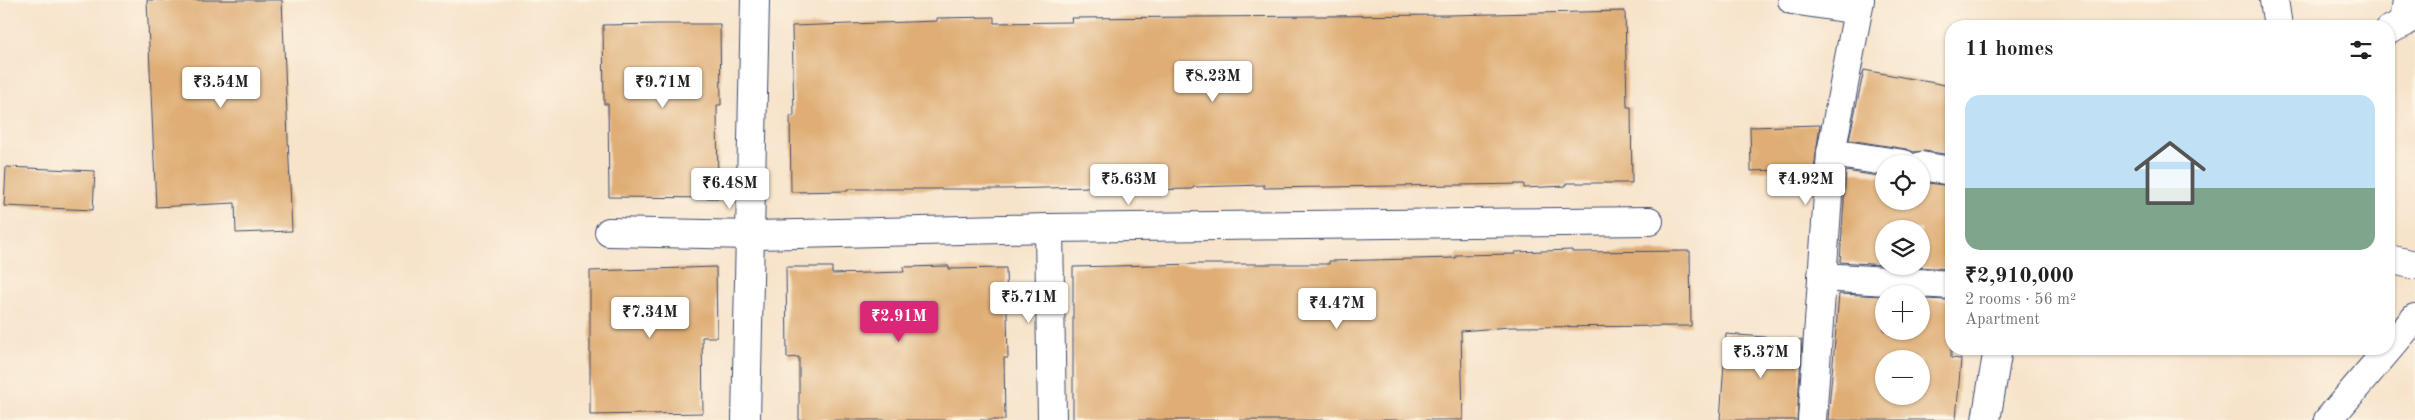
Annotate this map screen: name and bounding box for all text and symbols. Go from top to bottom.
icon: filters [2347,36,2375,64]
text: 11 homes [1965,39,2053,60]
pin: ₹8.23M [1172,61,1254,103]
pin: ₹3.54M [180,66,262,109]
pin: ₹9.71M [622,66,704,109]
text: ₹8.23M [1185,69,1241,85]
text: ₹3.54M [193,75,249,91]
text: ₹9.71M [635,75,691,91]
icon: home [2125,128,2215,218]
map controls [1875,155,1930,405]
button: locate [1875,155,1930,210]
pin: ₹5.63M [1088,164,1170,206]
pin: ₹4.92M [1765,164,1847,206]
pin: ₹6.48M [689,168,771,210]
text: ₹5.63M [1101,172,1157,188]
text: ₹4.92M [1778,172,1834,188]
text: ₹6.48M [702,176,758,192]
button: layers [1875,220,1930,275]
text: ₹2,910,000 [1965,266,2074,287]
pin: ₹5.71M [988,282,1070,324]
button: + [1875,285,1930,340]
pin: ₹4.47M [1296,288,1378,330]
text: ₹5.71M [1001,290,1057,306]
text: 2 rooms · 56 m² [1965,292,2076,308]
pin: ₹7.34M [609,296,691,339]
text: ₹4.47M [1309,296,1365,312]
pin: ₹2.91M [858,300,940,343]
text: ₹7.34M [622,305,678,321]
text: ₹2.91M [871,309,927,325]
text: Apartment [1965,312,2040,328]
pin: ₹5.37M [1720,336,1802,379]
text: ₹5.37M [1733,345,1789,361]
button: − [1875,350,1930,405]

